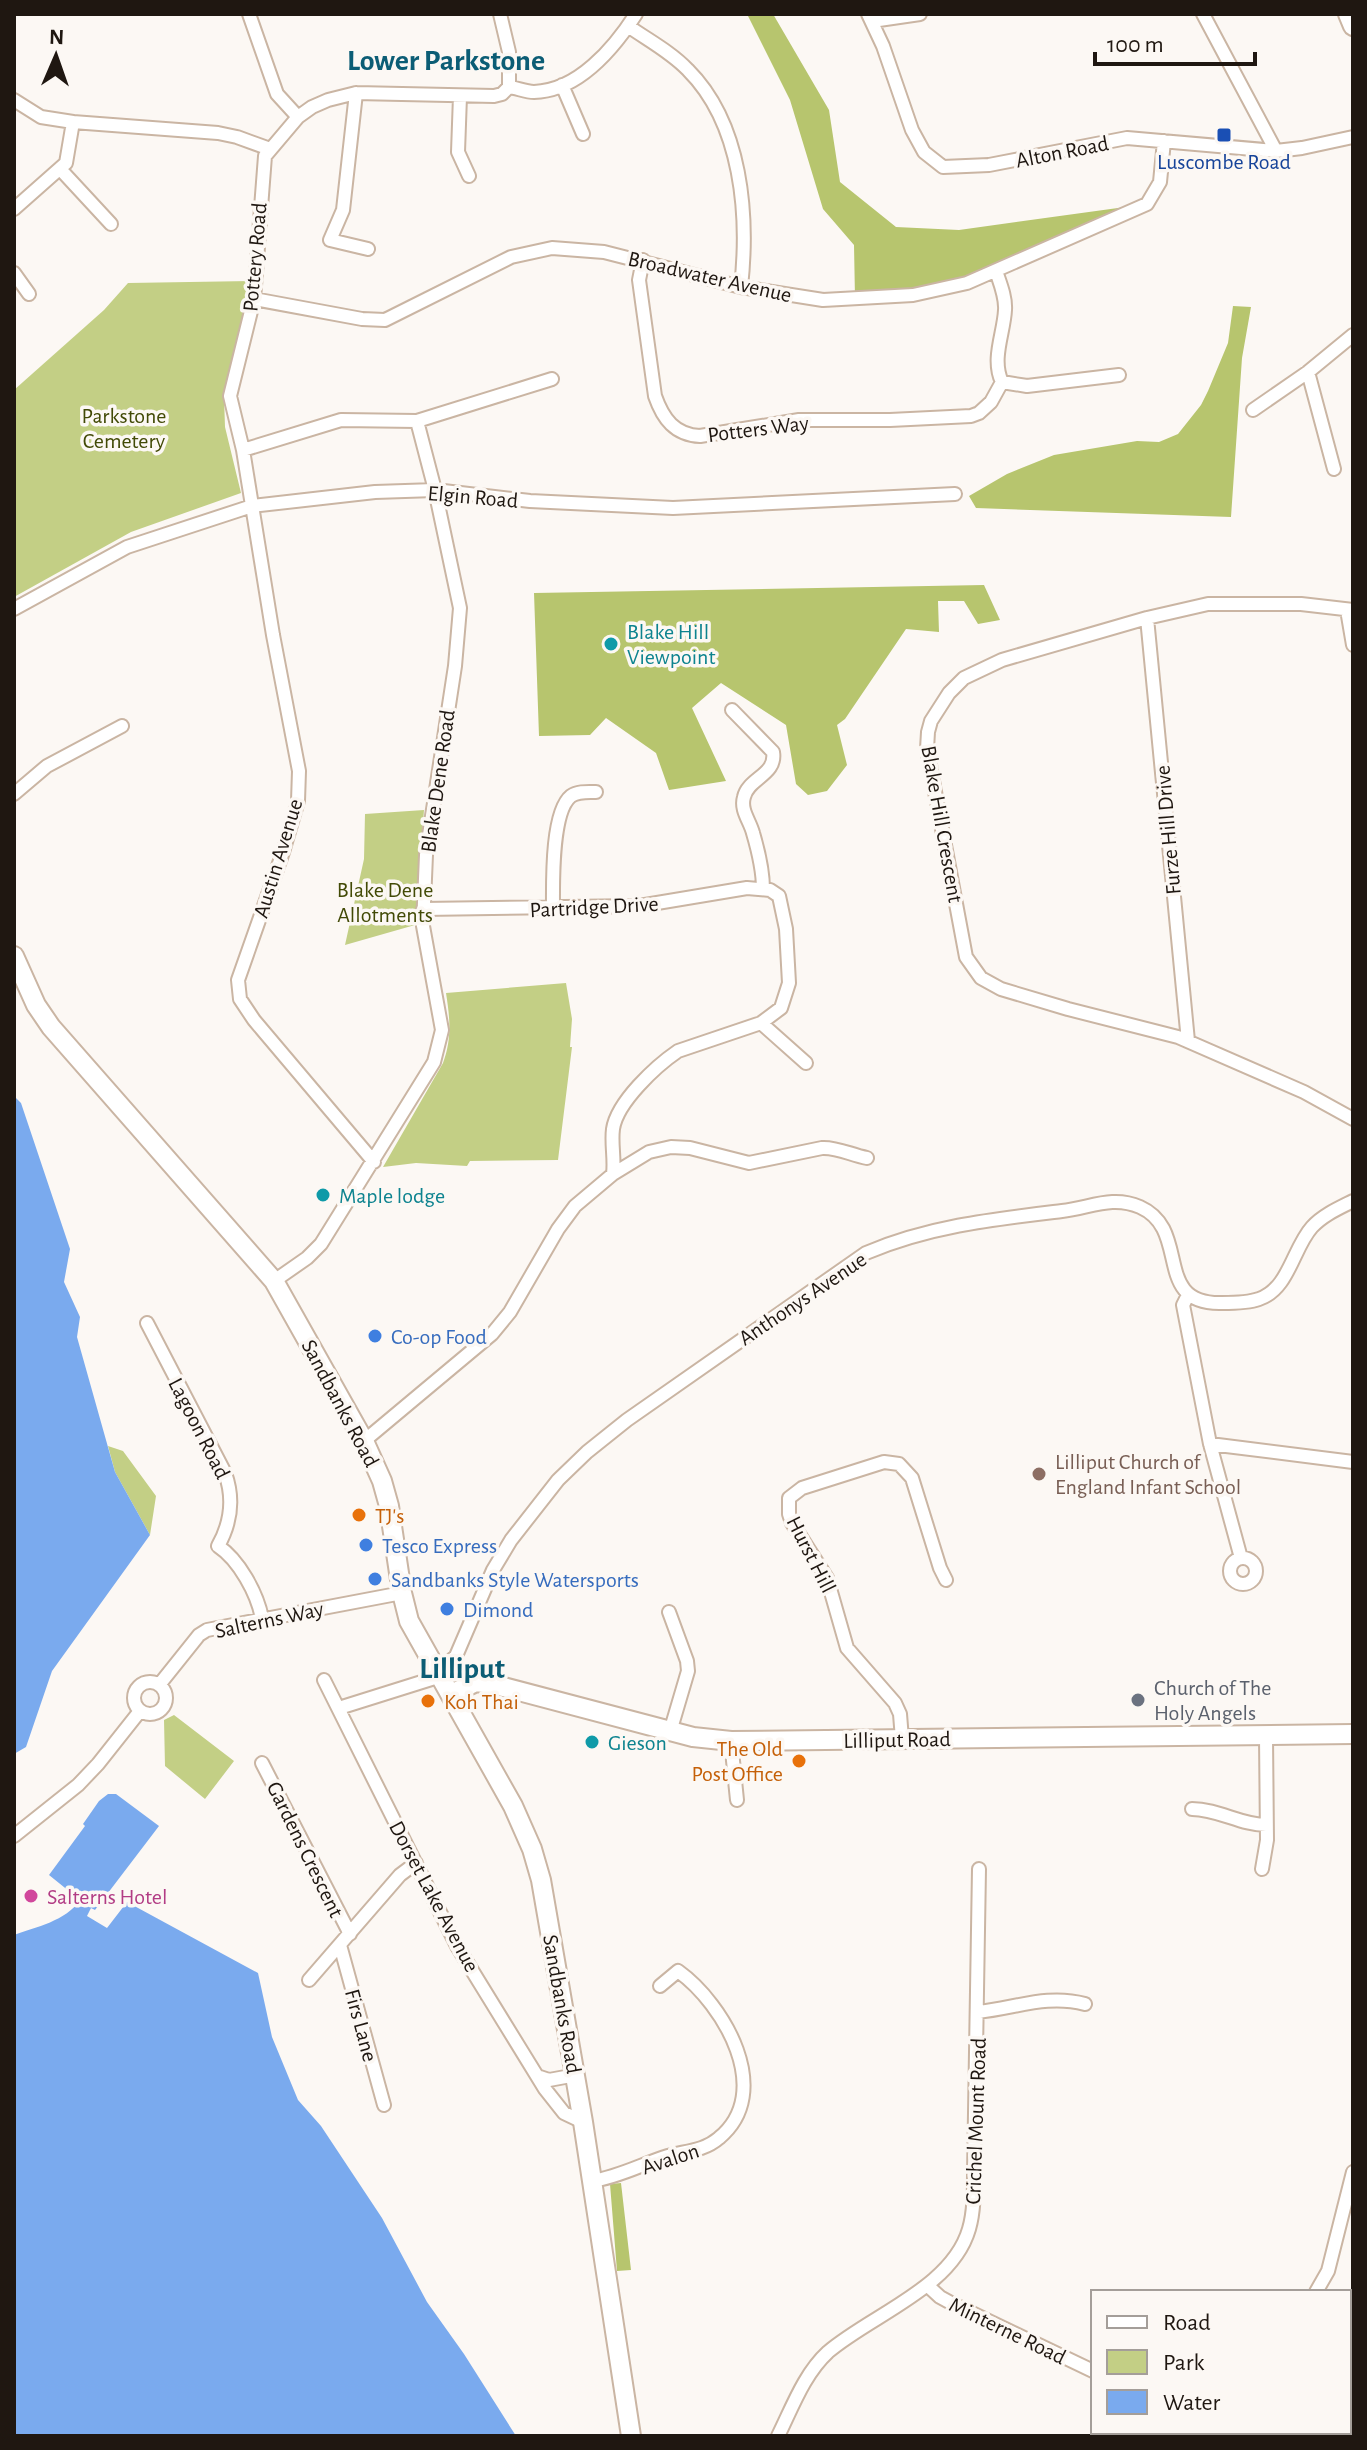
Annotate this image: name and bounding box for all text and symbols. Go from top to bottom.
north arrow [16,16,96,96]
scale bar [1095,16,1255,66]
text: N [49,26,65,48]
text: 100 m [1107,33,1164,57]
district label: Lower Parkstone [347,46,545,76]
marker: Luscombe Road [1215,126,1233,144]
street label: Alton Road [1014,132,1111,172]
place label: Luscombe Road [1157,151,1291,173]
street label: Pottery Road [239,202,271,313]
street label: Broadwater Avenue [626,247,794,307]
park label: Parkstone Cemetery [82,405,166,452]
street label: Potters Way [706,412,811,446]
street label: Elgin Road [427,482,519,512]
place label: Blake Hill Viewpoint [627,621,715,668]
marker: Blake Hill Viewpoint [602,635,620,653]
street label: Blake Dene Road [417,708,459,854]
street label: Blake Hill Crescent [917,744,967,904]
street label: Furze Hill Drive [1151,764,1185,896]
street label: Austin Avenue [249,796,306,920]
park label: Blake Dene Allotments [337,879,433,926]
street label: Partridge Drive [529,893,659,921]
place label: Maple lodge [339,1185,445,1207]
marker: Maple lodge [314,1186,332,1204]
street label: Anthonys Avenue [735,1248,871,1350]
place label: Co-op Food [391,1326,487,1348]
marker: Co-op Food [366,1327,384,1345]
street label: Sandbanks Road [297,1336,383,1471]
street label: Lagoon Road [164,1374,234,1483]
place label: Lilliput Church of England Infant School [1055,1451,1241,1498]
marker: Lilliput Church of England Infant School [1030,1465,1048,1483]
place label: TJ's [375,1505,404,1527]
marker: TJ's [350,1506,368,1524]
street label: Hurst Hill [782,1512,840,1596]
place label: Tesco Express [382,1535,497,1557]
marker: Tesco Express [357,1536,375,1554]
place label: Sandbanks Style Watersports [391,1569,639,1591]
marker: Sandbanks Style Watersports [366,1570,384,1588]
street label: Salterns Way [213,1598,326,1642]
place label: Dimond [463,1599,533,1621]
marker: Dimond [438,1600,456,1618]
district label: Lilliput [419,1654,505,1684]
place label: Church of The Holy Angels [1154,1677,1271,1724]
place label: Koh Thai [444,1691,519,1713]
marker: Church of The Holy Angels [1129,1691,1147,1709]
marker: Koh Thai [419,1692,437,1710]
street label: Lilliput Road [843,1728,951,1752]
place label: Gieson [608,1732,667,1754]
marker: Gieson [583,1733,601,1751]
place label: The Old Post Office [691,1738,783,1785]
marker: The Old Post Office [790,1752,808,1770]
street label: Gardens Crescent [263,1778,347,1921]
street label: Dorset Lake Avenue [385,1817,483,1976]
place label: Salterns Hotel [47,1886,167,1908]
marker: Salterns Hotel [22,1887,40,1905]
street label: Sandbanks Road [539,1933,585,2075]
street label: Firs Lane [341,1987,381,2064]
street label: Crichel Mount Road [962,2037,990,2205]
street label: Avalon [639,2139,702,2178]
legend [1091,2290,1351,2434]
street label: Minterne Road [946,2293,1069,2369]
text: Road [1163,2311,1211,2335]
text: Park [1163,2351,1204,2375]
text: Water [1163,2391,1221,2415]

